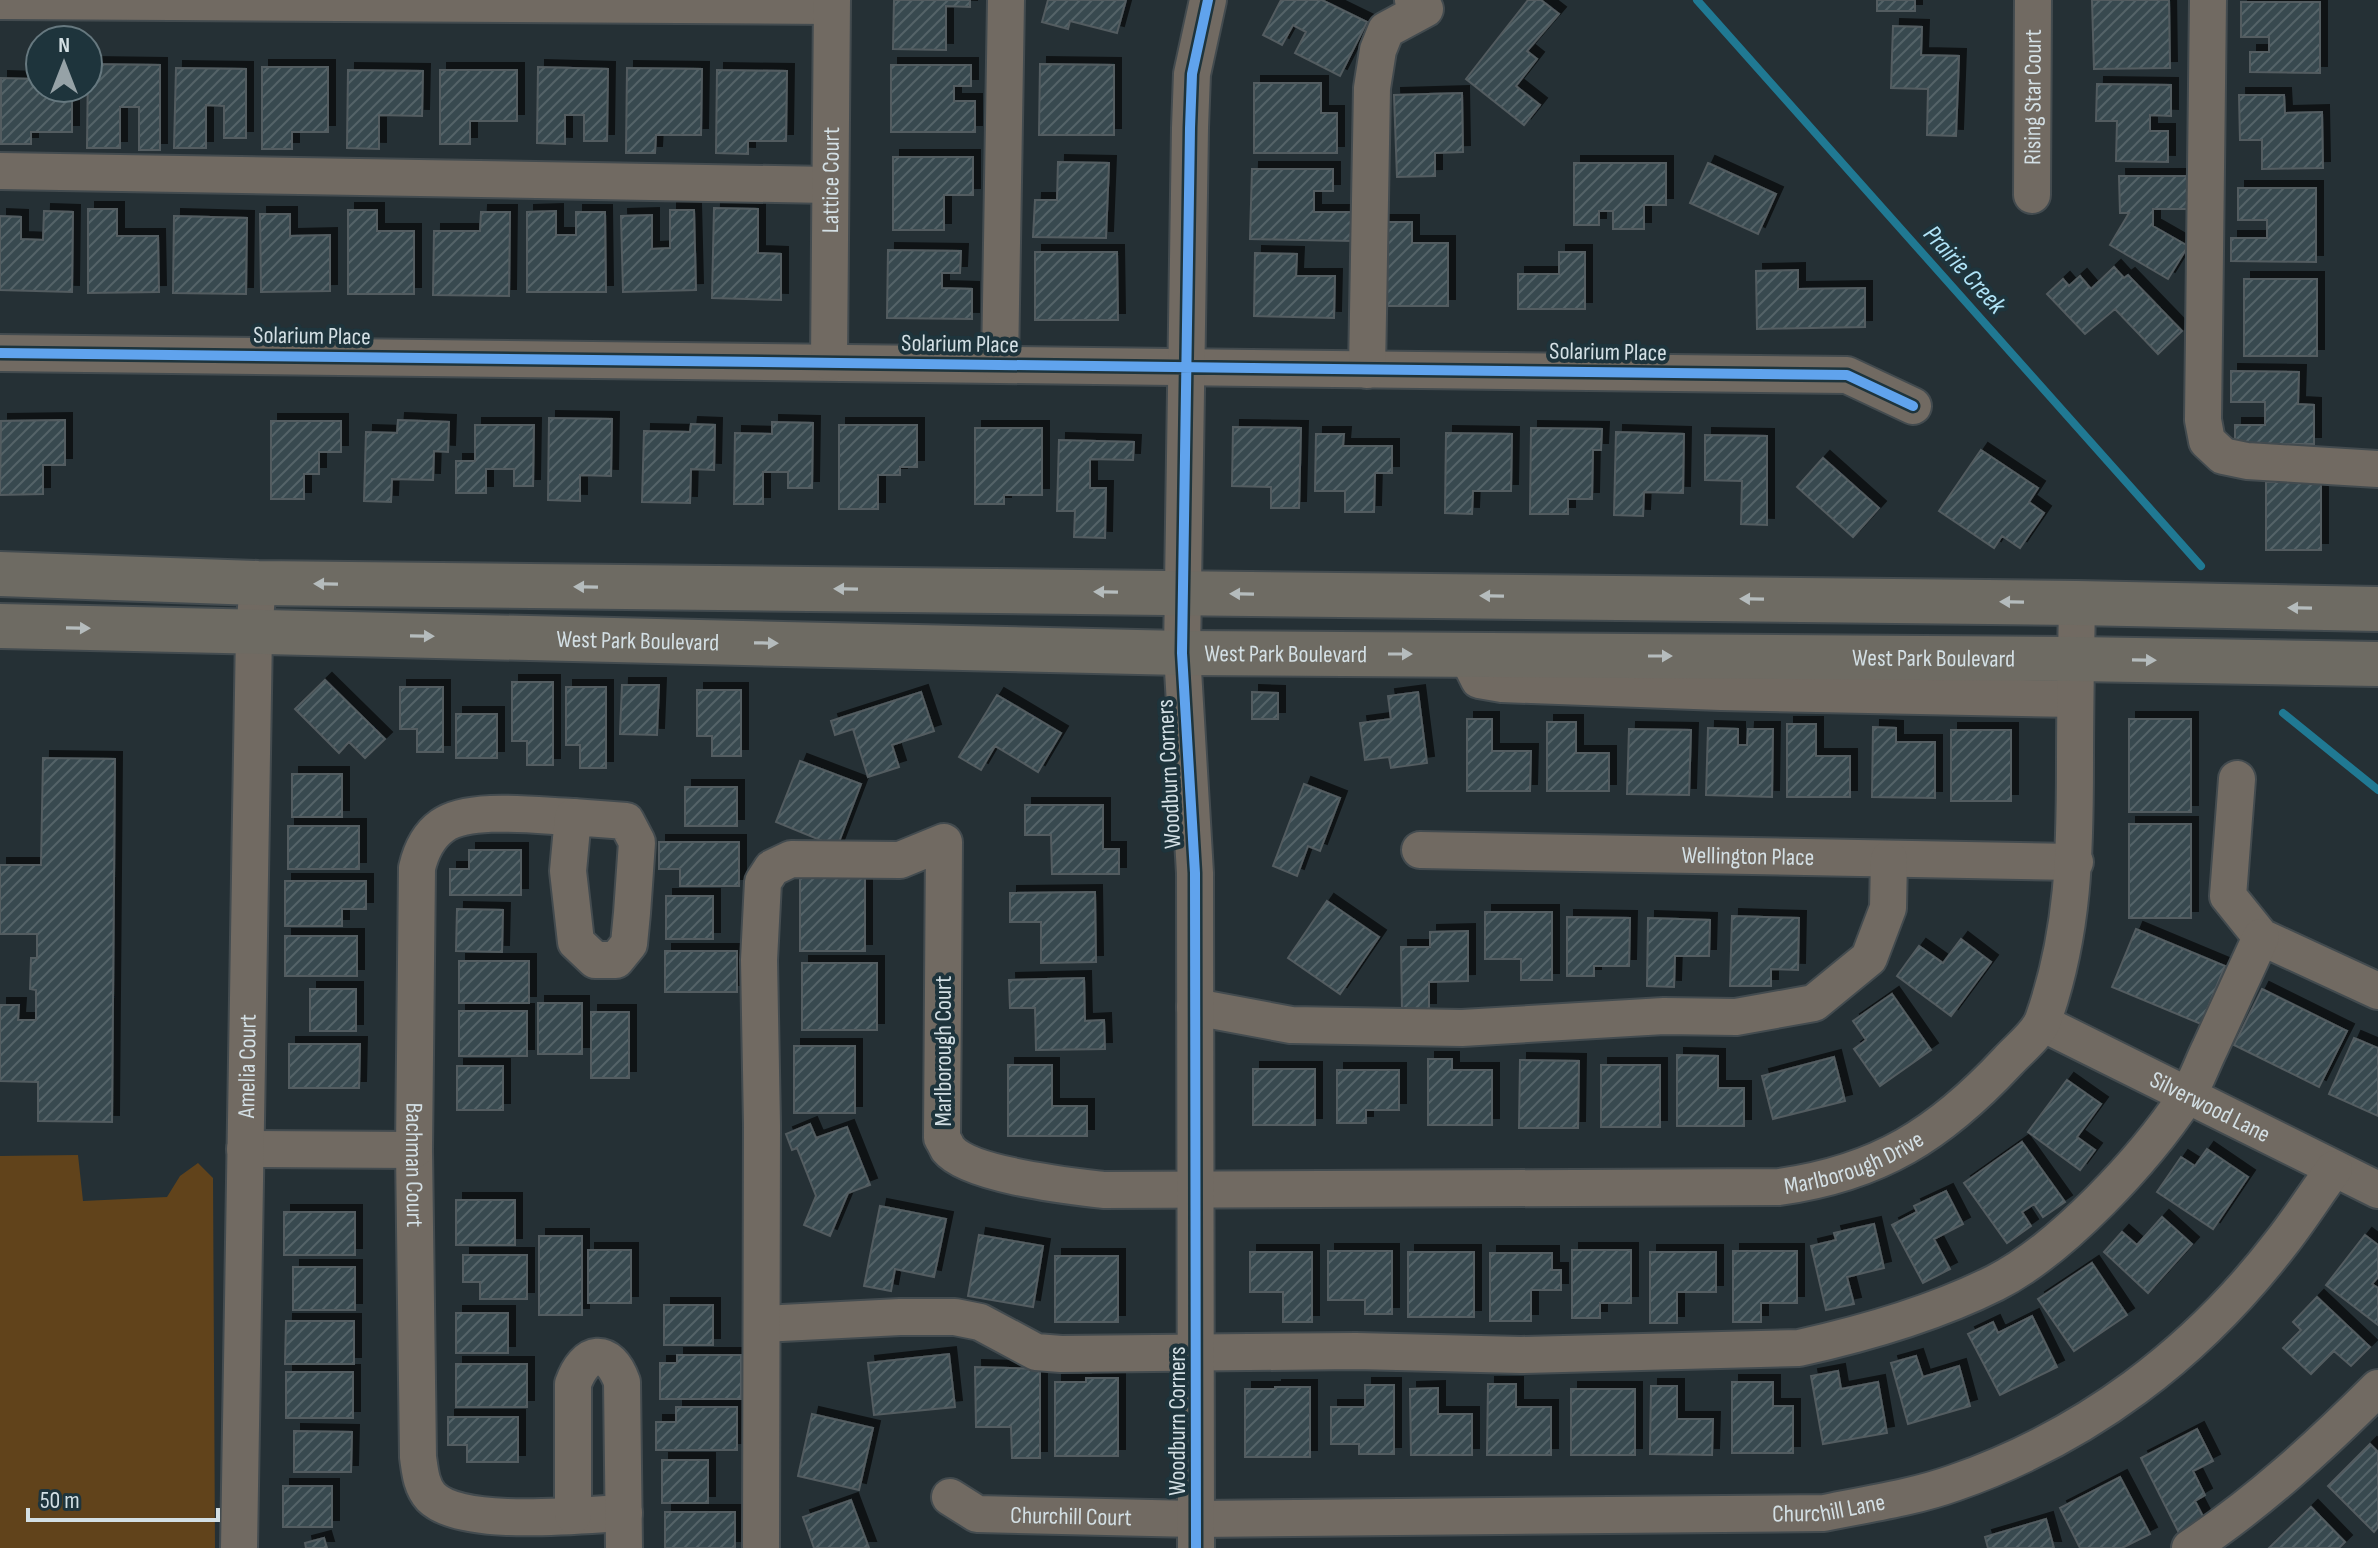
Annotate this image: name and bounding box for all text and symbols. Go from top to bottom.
north arrow [24,24,104,104]
street label: Rising Star Court [2018,29,2047,165]
text: N [58,32,70,59]
street label: Lattice Court [816,127,845,233]
water label: Prairie Creek [1916,219,2013,322]
street label: Solarium Place [253,320,371,352]
street label: Solarium Place [901,328,1019,360]
street label: Solarium Place [1549,336,1667,368]
one-way arrow [313,578,338,590]
one-way arrow [573,580,598,593]
one-way arrow [833,583,858,595]
one-way arrow [1093,586,1118,598]
one-way arrow [1229,587,1254,600]
one-way arrow [1479,590,1504,603]
one-way arrow [1739,593,1764,606]
one-way arrow [1999,596,2024,609]
one-way arrow [2287,602,2312,614]
one-way arrow [66,622,91,634]
street label: West Park Boulevard [556,624,720,657]
one-way arrow [410,630,435,642]
one-way arrow [754,637,779,650]
street label: West Park Boulevard [1204,639,1367,669]
street label: West Park Boulevard [1852,643,2015,673]
one-way arrow [1388,648,1413,660]
one-way arrow [1648,650,1673,662]
one-way arrow [2132,654,2157,666]
street label: Woodburn Corners [1151,699,1187,849]
street label: Wellington Place [1681,840,1815,872]
street label: Marlborough Court [929,976,958,1126]
street label: Amelia Court [232,1014,262,1119]
street label: Silverwood Lane [2145,1065,2275,1149]
street label: Bachman Court [399,1102,430,1227]
street label: Marlborough Drive [1782,1124,1929,1201]
street label: Woodburn Corners [1163,1346,1192,1496]
scale bar [28,1472,218,1522]
text: 50 m [40,1486,80,1515]
street label: Churchill Lane [1772,1487,1887,1528]
street label: Churchill Court [1010,1500,1132,1532]

